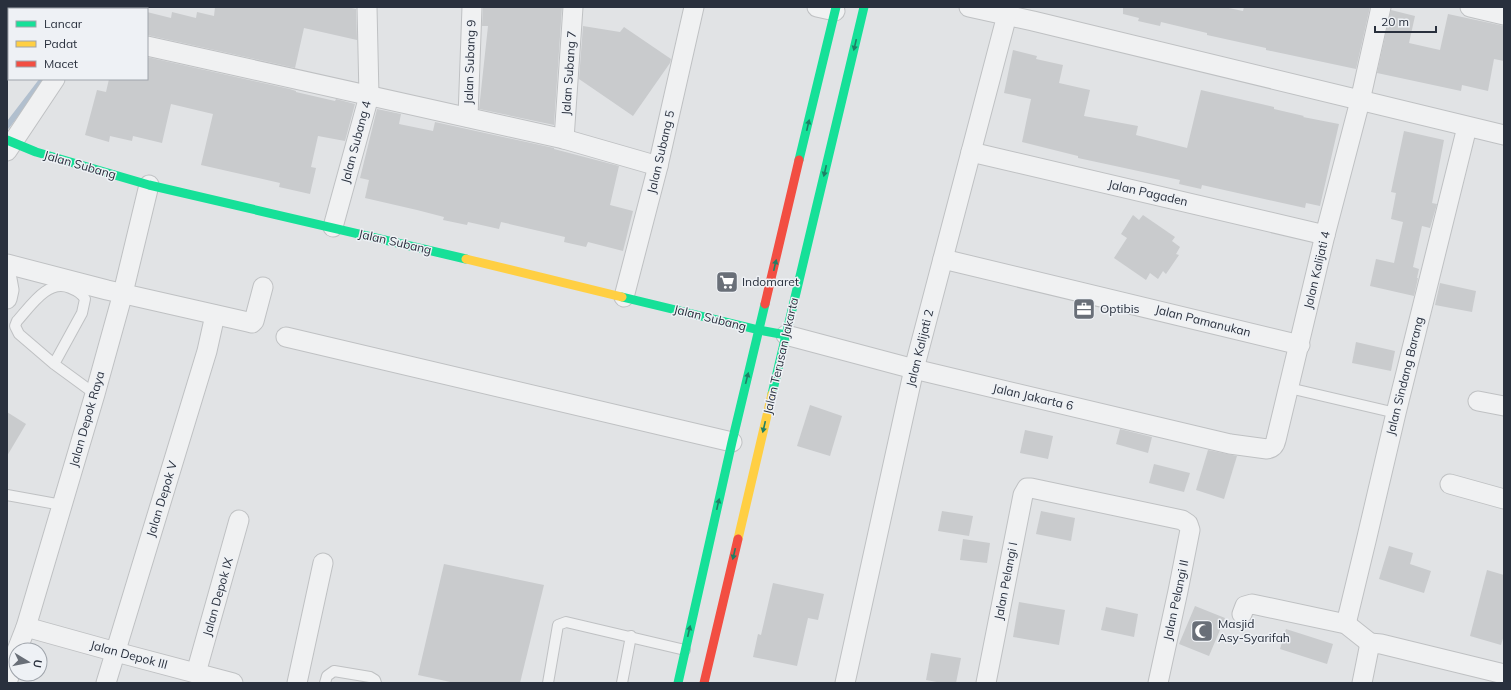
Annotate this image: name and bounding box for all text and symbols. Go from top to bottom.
legend [8,8,148,80]
scale bar [1375,8,1436,34]
text: 20 m [1381,14,1409,29]
text: Lancar [44,16,83,31]
street label: Jalan Subang 9 [461,19,478,105]
street label: Jalan Subang 7 [558,30,579,116]
text: Padat [44,36,77,51]
one-way arrow [852,39,858,51]
text: Macet [44,56,78,71]
street label: Jalan Subang 4 [337,99,374,185]
street label: Jalan Subang 5 [644,109,677,195]
one-way arrow [805,118,811,131]
street label: Jalan Subang [42,147,118,182]
one-way arrow [822,166,828,178]
street label: Jalan Pagaden [1107,176,1189,209]
street label: Jalan Subang [357,226,433,257]
street label: Jalan Kalijati 4 [1300,230,1333,310]
one-way arrow [772,258,778,271]
supermarket icon: Indomaret [714,269,740,295]
place label: Indomaret [742,274,799,289]
street label: Jalan Terusan Jakarta [760,296,801,416]
office icon: Optibis [1071,296,1097,322]
street label: Jalan Subang [672,301,748,334]
place label: Optibis [1100,301,1140,316]
street label: Jalan Pamanukan [1154,301,1253,340]
street label: Jalan Kalijati 2 [903,308,936,388]
street label: Jalan Sindang Barang [1383,315,1427,437]
street label: Jalan Depok Raya [66,369,107,469]
one-way arrow [745,372,751,384]
street label: Jalan Jakarta 6 [991,380,1075,413]
one-way arrow [760,421,766,433]
street label: Jalan Depok V [143,458,180,539]
one-way arrow [715,498,721,511]
street label: Jalan Pelangi I [991,541,1020,621]
one-way arrow [730,548,736,560]
street label: Jalan Depok IX [199,556,236,638]
street label: Jalan Pelangi II [1160,558,1191,642]
place label: Masjid Asy-Syarifah [1218,616,1290,645]
mosque icon: Masjid Asy-Syarifah [1189,618,1215,644]
one-way arrow [687,625,693,637]
street label: Jalan Depok III [89,637,169,672]
north arrow [8,642,48,682]
text: U [30,659,45,669]

